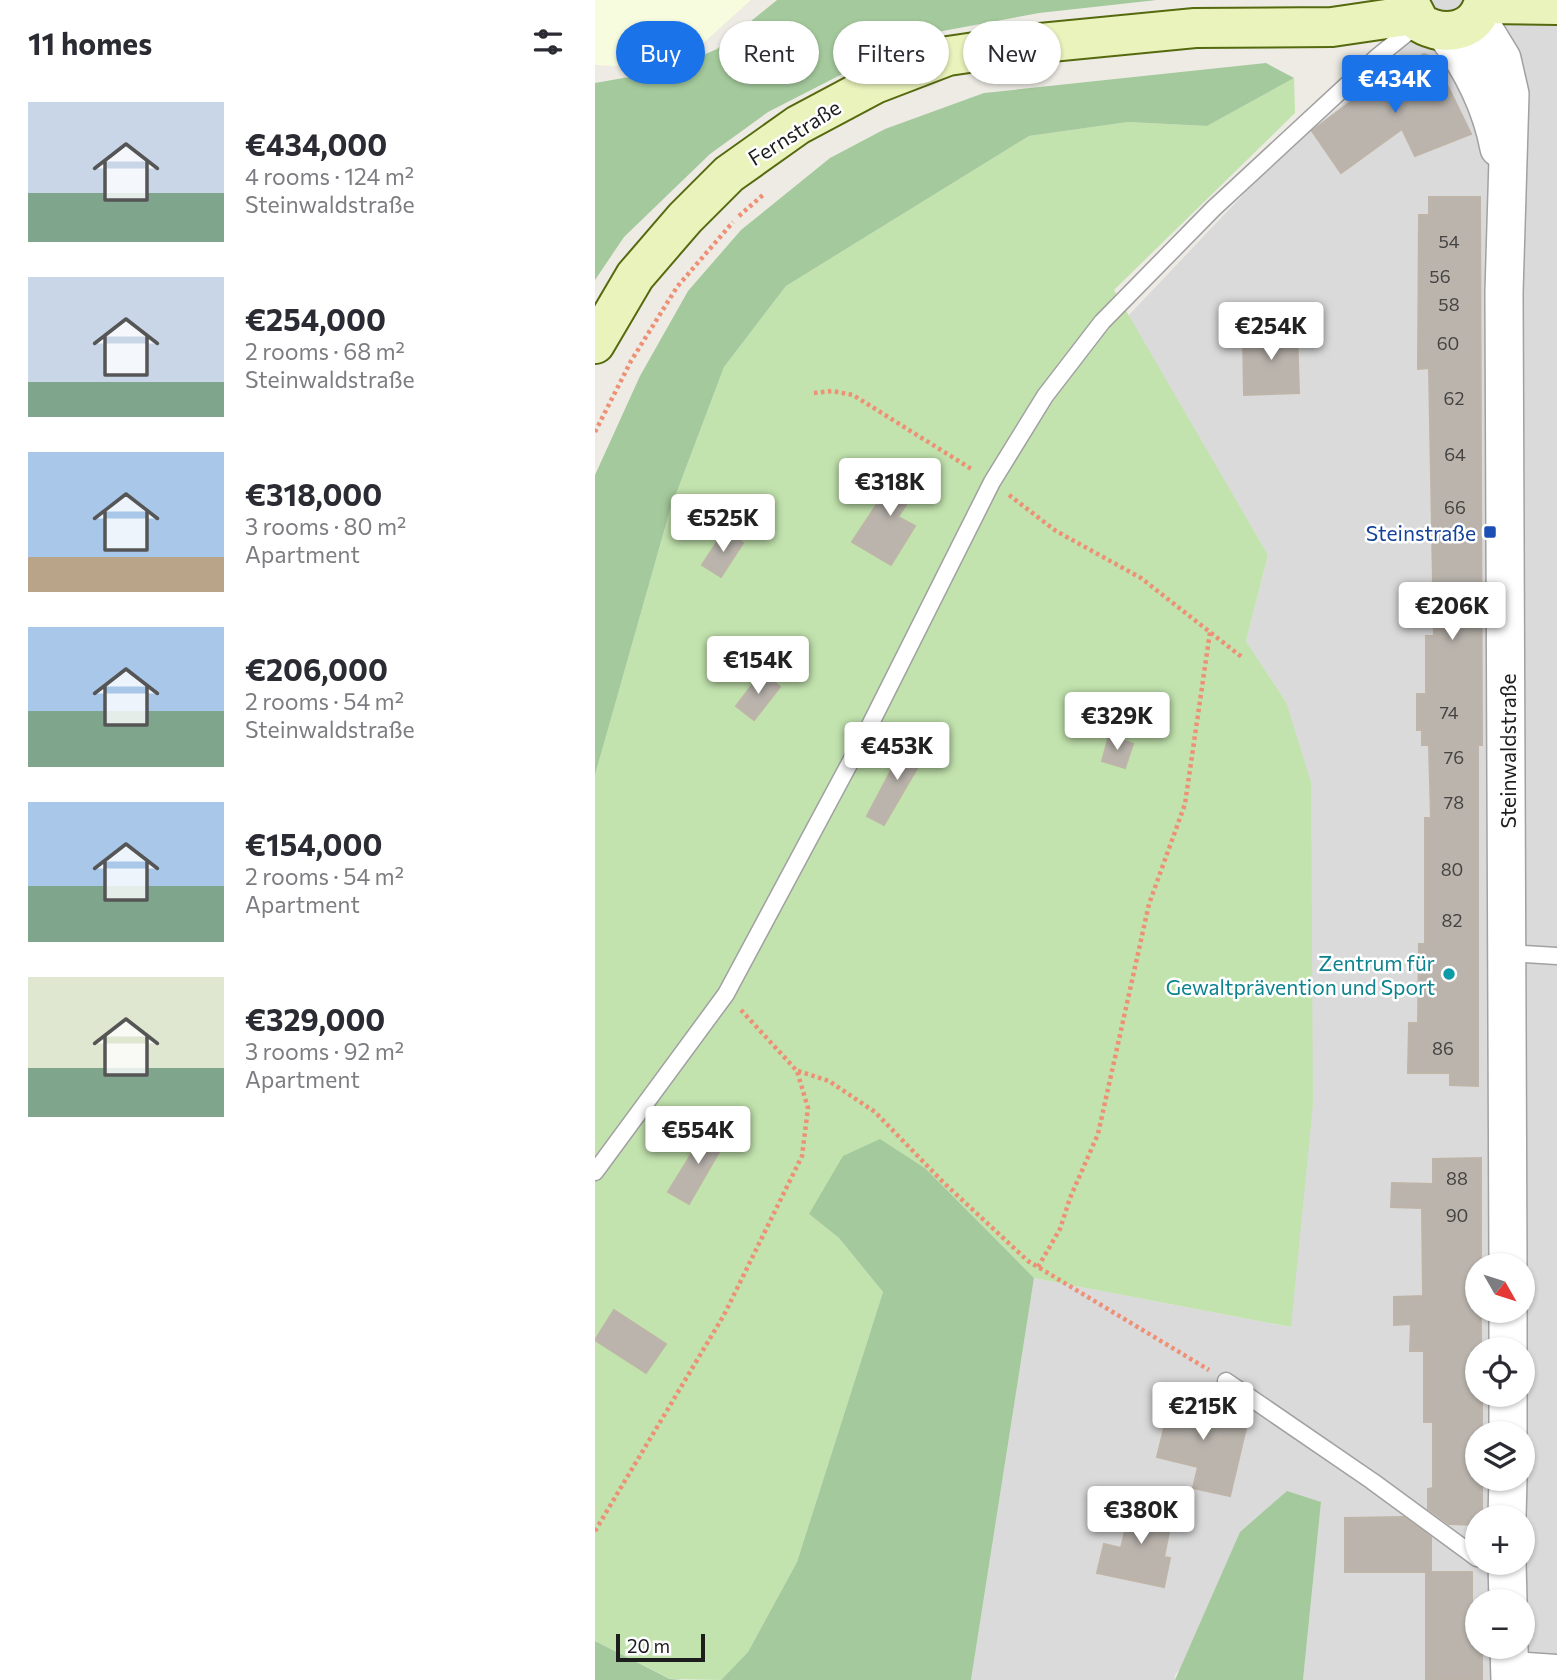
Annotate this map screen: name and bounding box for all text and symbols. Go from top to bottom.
chip: Buy [616,21,705,84]
chip: Rent [719,21,819,84]
chip: Filters [833,21,949,84]
chip: New [963,21,1061,84]
icon: filters [529,23,567,61]
text: 11 homes [28,24,152,61]
pin: €434K [1346,55,1444,115]
text: €434K [1358,64,1432,92]
street label: Fernstraße [743,94,845,170]
text: €434,000 [245,125,387,162]
icon: home [84,130,168,214]
text: 4 rooms · 124 m² [245,162,414,190]
text: Steinwaldstraße [245,190,415,218]
house number: 54 [1438,230,1460,252]
house number: 56 [1429,265,1451,287]
house number: 58 [1438,293,1460,315]
text: €254,000 [245,300,386,337]
pin: €254K [1222,302,1320,362]
icon: home [84,305,168,389]
text: €254K [1235,311,1307,339]
house number: 60 [1437,332,1459,354]
text: 2 rooms · 68 m² [245,337,405,365]
text: Steinwaldstraße [245,365,415,393]
house number: 62 [1444,387,1464,409]
house number: 64 [1444,443,1466,465]
pin: €318K [841,458,939,518]
text: €318K [855,467,925,495]
text: €318,000 [245,475,382,512]
icon: home [84,480,168,564]
pin: €525K [674,494,772,554]
house number: 66 [1444,496,1466,518]
text: €525K [687,503,759,531]
text: 3 rooms · 80 m² [245,512,406,540]
place label: Steinstraße [1366,520,1476,545]
marker: Steinstraße [1482,524,1498,540]
text: Apartment [245,540,360,568]
pin: €206K [1403,582,1501,642]
text: €206K [1415,591,1489,619]
pin: €154K [709,636,807,696]
text: €154K [723,645,793,673]
text: €206,000 [245,650,388,687]
icon: home [84,655,168,739]
street label: Steinwaldstraße [1495,674,1520,828]
text: 2 rooms · 54 m² [245,687,404,715]
pin: €329K [1068,692,1166,752]
text: €329K [1081,701,1153,729]
house number: 74 [1439,701,1459,723]
text: Steinwaldstraße [245,715,415,743]
pin: €453K [848,722,946,782]
text: €453K [860,731,934,759]
house number: 76 [1444,746,1464,768]
house number: 78 [1444,791,1464,813]
text: €154,000 [245,825,382,862]
icon: home [84,830,168,914]
house number: 80 [1441,858,1463,880]
text: 2 rooms · 54 m² [245,862,404,890]
text: Apartment [245,890,360,918]
house number: 82 [1442,909,1462,931]
place label: Zentrum für Gewaltprävention und Sport [1166,950,1435,999]
marker: Zentrum für Gewaltprävention und Sport [1441,966,1457,982]
text: €329,000 [245,1000,385,1037]
icon: home [84,1005,168,1089]
text: 3 rooms · 92 m² [245,1037,404,1065]
house number: 86 [1432,1037,1454,1059]
text: Apartment [245,1065,360,1093]
pin: €554K [649,1106,747,1166]
text: €554K [661,1115,735,1143]
house number: 88 [1446,1167,1468,1189]
house number: 90 [1446,1204,1468,1226]
north arrow [1465,1253,1535,1323]
map controls [1465,1253,1535,1659]
button: locate [1465,1337,1535,1407]
pin: €215K [1154,1382,1252,1442]
text: €215K [1168,1391,1238,1419]
button: layers [1465,1421,1535,1491]
pin: €380K [1092,1486,1190,1546]
text: €380K [1103,1495,1179,1523]
button: + [1465,1505,1535,1575]
button: − [1465,1589,1535,1659]
scale bar [616,1631,705,1663]
text: 20 m [627,1634,670,1657]

